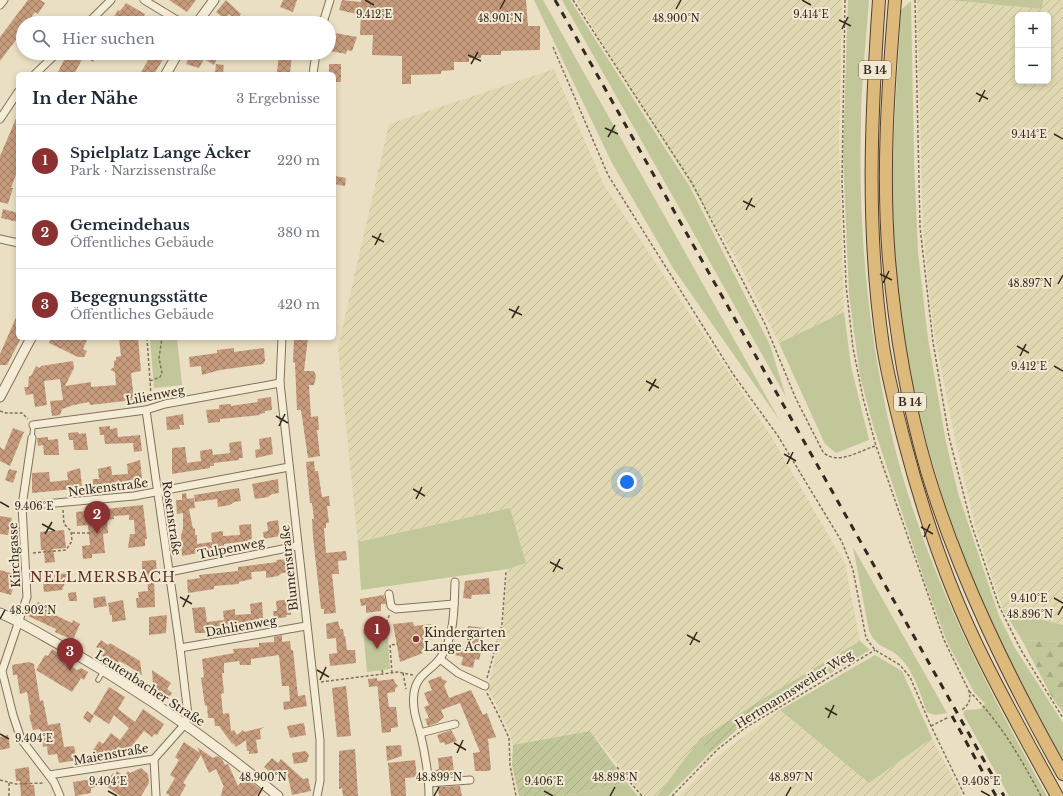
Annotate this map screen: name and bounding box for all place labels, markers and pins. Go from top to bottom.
pin: 2 [84,501,110,534]
pin: 1 [364,616,390,649]
place label: Kindergarten Lange Äcker [424,625,506,654]
marker: Kindergarten Lange Äcker [411,634,421,644]
pin: 3 [57,638,83,671]

